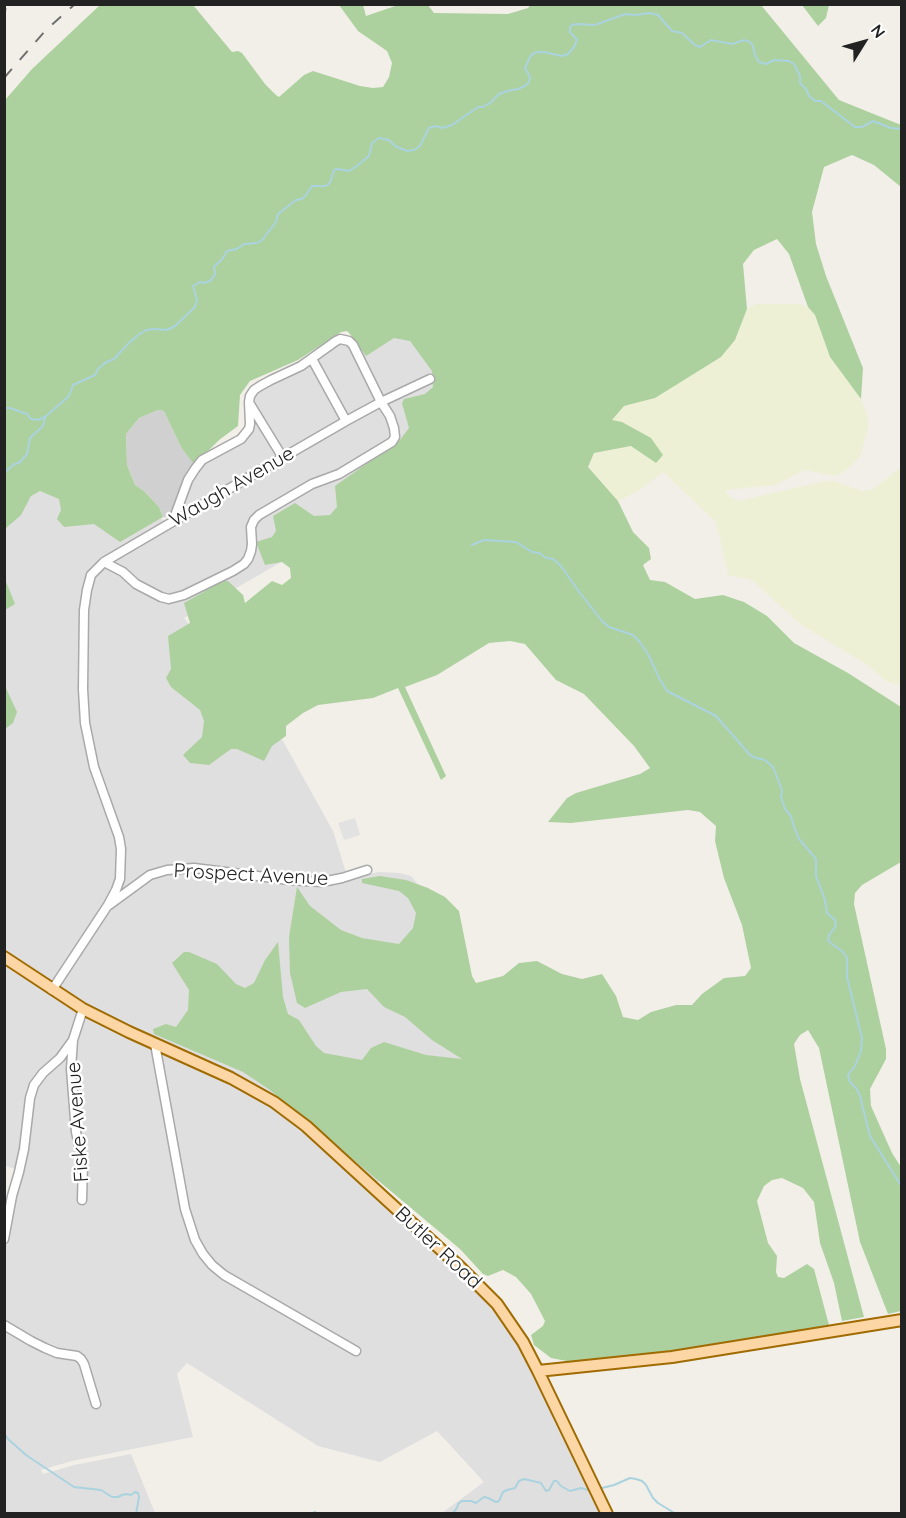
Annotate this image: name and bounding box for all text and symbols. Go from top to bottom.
north arrow [834,12,894,72]
text: N [867,20,890,42]
street label: Waugh Avenue [165,442,299,532]
street label: Prospect Avenue [173,859,329,891]
street label: Fiske Avenue [62,1061,94,1183]
street label: Butler Road [390,1202,486,1294]

